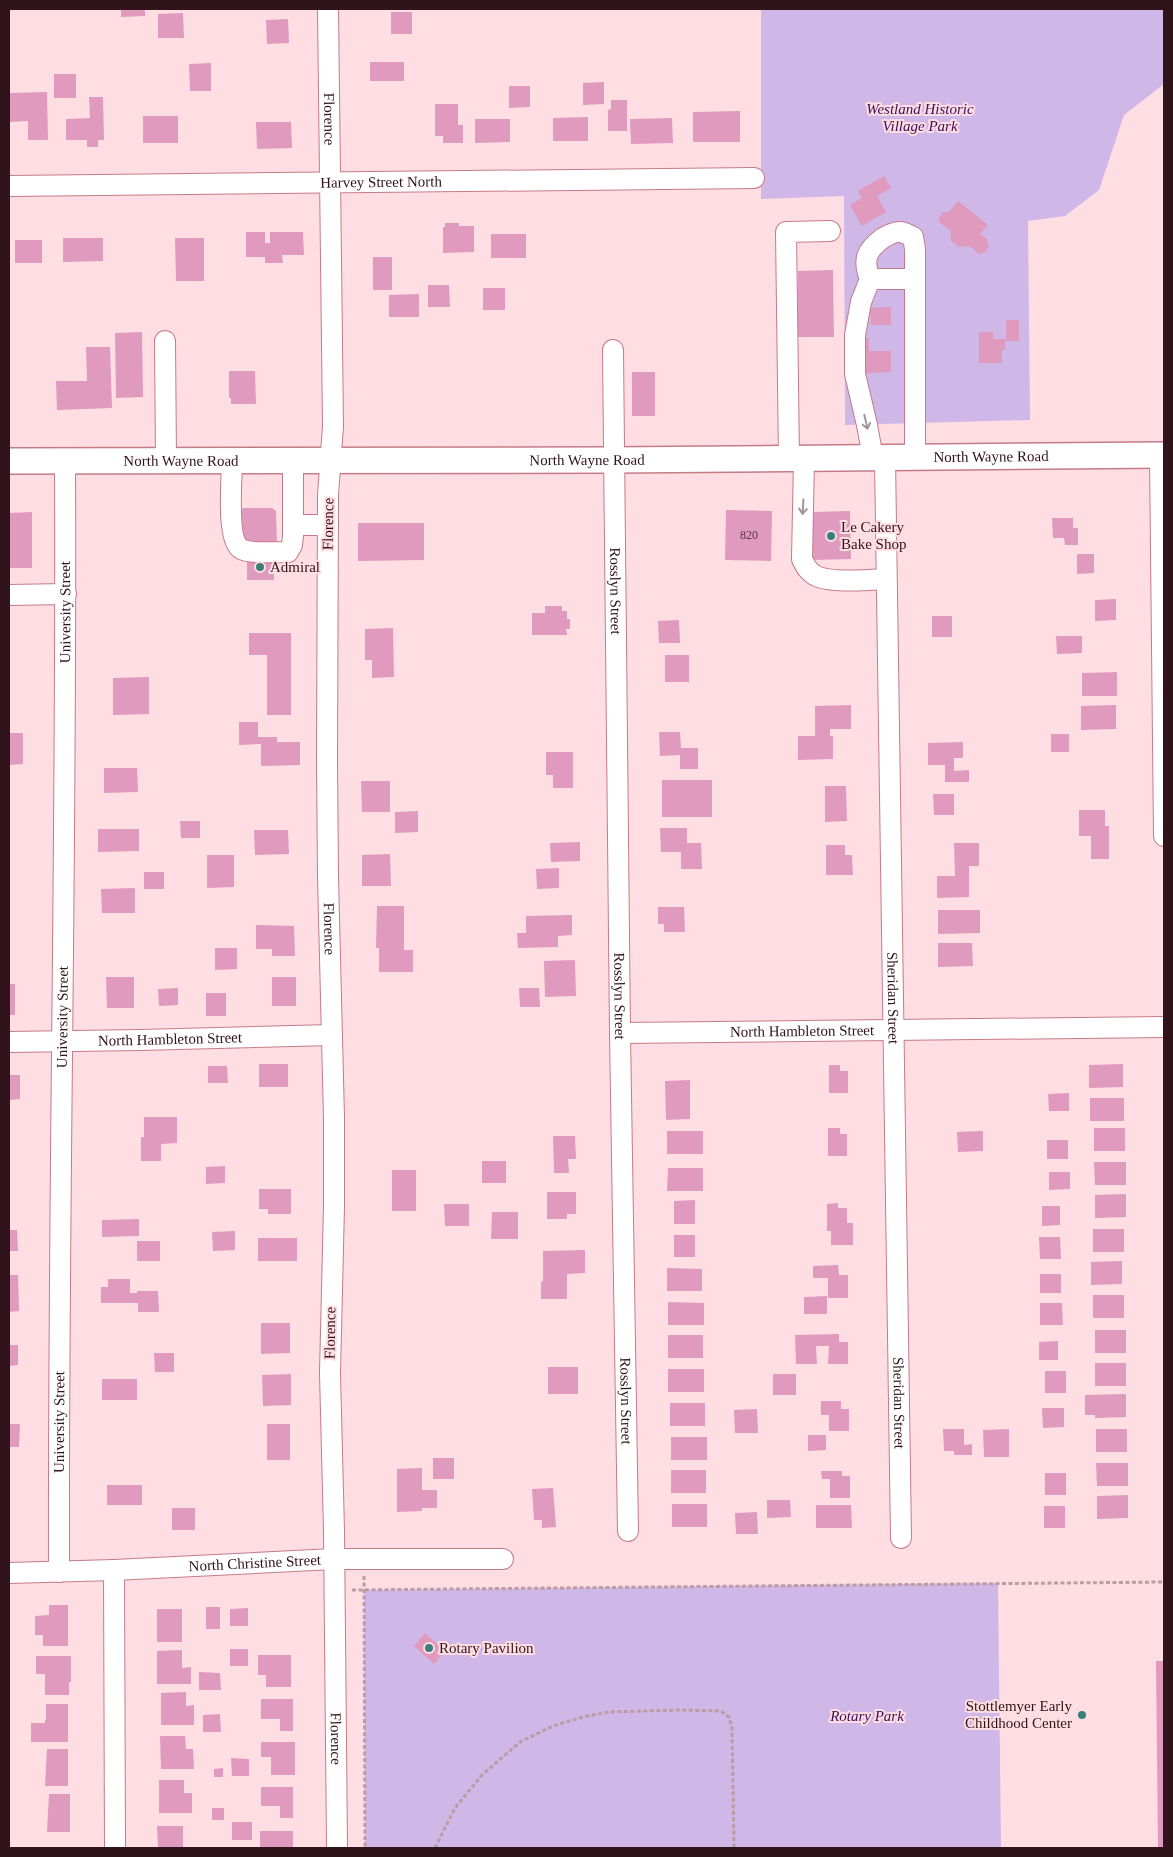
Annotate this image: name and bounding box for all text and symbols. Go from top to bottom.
street label: Florence [321,93,338,146]
park label: Westland Historic Village Park [866,101,974,134]
street label: Harvey Street North [320,173,442,191]
one-way arrow [862,414,871,430]
street label: North Wayne Road [933,448,1049,465]
street label: North Wayne Road [529,452,645,468]
street label: North Wayne Road [123,453,239,469]
street label: Florence [320,497,336,550]
one-way arrow [798,499,807,515]
place label: Le Cakery Bake Shop [841,519,906,552]
house number: 820 [740,528,758,542]
marker: Le Cakery Bake Shop [825,530,837,542]
street label: Rosslyn Street [607,547,624,635]
place label: Admiral [270,559,320,575]
street label: University Street [57,560,73,663]
marker: Admiral [254,561,266,573]
street label: Florence [321,902,338,956]
street label: Rosslyn Street [611,952,628,1040]
street label: Sheridan Street [884,952,902,1045]
street label: University Street [54,965,71,1068]
street label: North Hambleton Street [730,1022,875,1040]
street label: North Hambleton Street [98,1029,243,1049]
street label: Florence [322,1306,338,1359]
street label: Rosslyn Street [617,1357,635,1445]
street label: Sheridan Street [890,1357,908,1450]
street label: University Street [51,1370,67,1473]
street label: North Christine Street [188,1552,322,1574]
place label: Rotary Pavilion [439,1640,534,1656]
marker: Rotary Pavilion [423,1642,435,1654]
place label: Stottlemyer Early Childhood Center [965,1698,1072,1731]
park label: Rotary Park [829,1708,904,1724]
marker: Stottlemyer Early Childhood Center [1076,1709,1088,1721]
street label: Florence [328,1712,344,1765]

